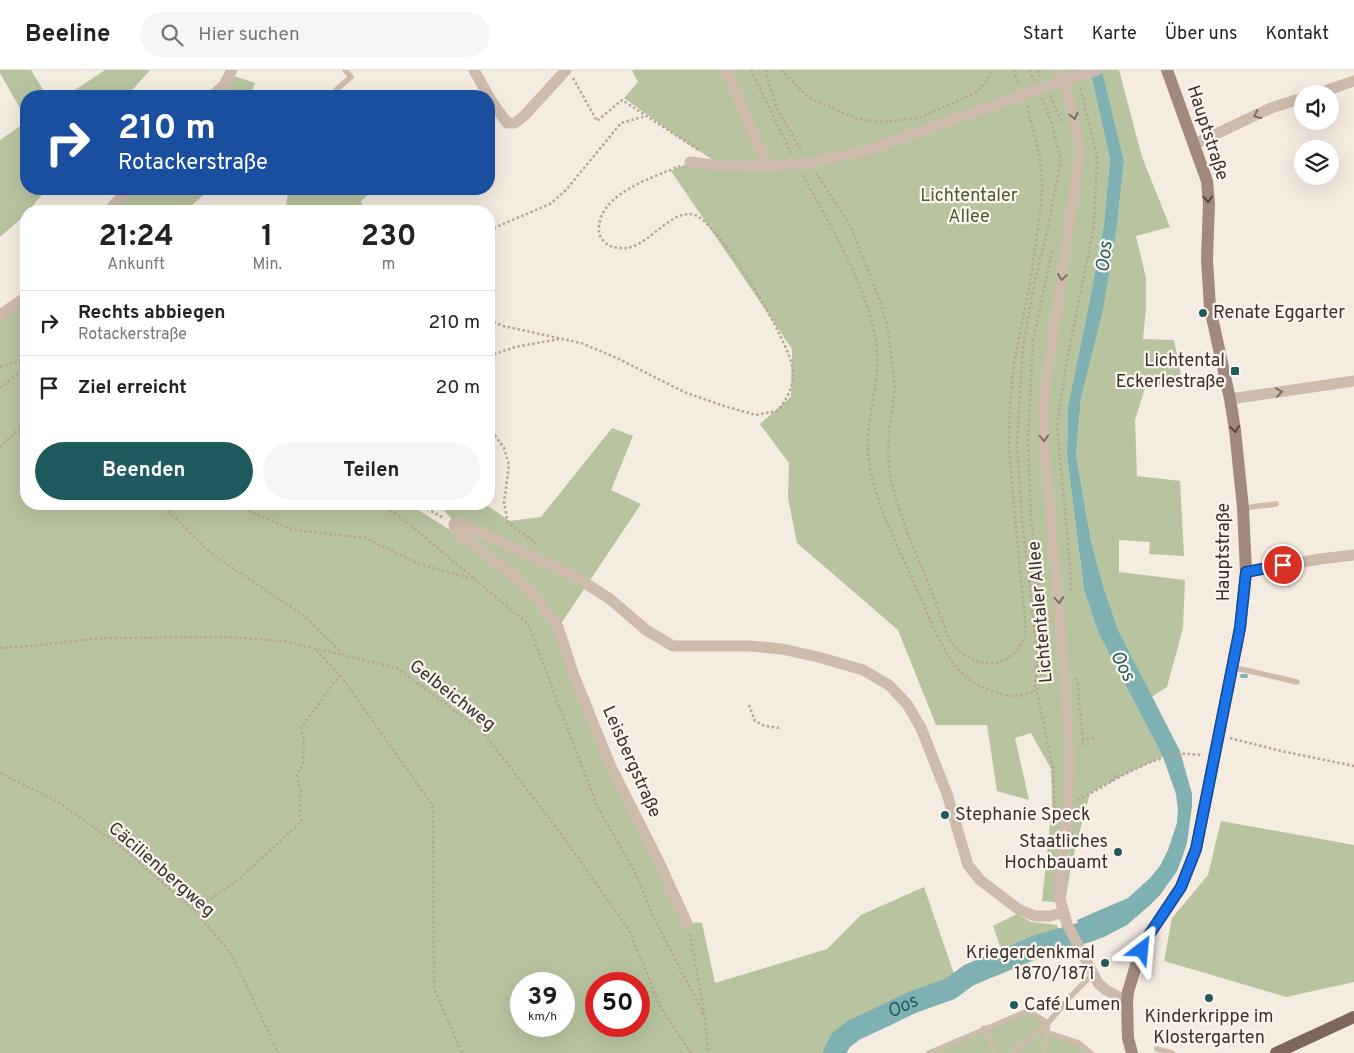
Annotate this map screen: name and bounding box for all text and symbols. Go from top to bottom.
search box [140,12,490,57]
text: Beeline [25,20,110,50]
icon: search [158,21,186,49]
text: Hier suchen [198,23,300,47]
text: Start [1023,23,1064,46]
text: Karte [1092,23,1137,46]
text: Über uns [1165,23,1237,46]
text: Kontakt [1265,23,1329,46]
street label: Hauptstraße [1181,83,1233,183]
map controls [1294,85,1339,185]
button: sound [1294,85,1339,130]
text: 210 m [118,107,216,151]
one-way arrow [1253,109,1262,119]
icon: right [35,110,100,175]
one-way arrow [1068,111,1079,120]
button: layers [1294,140,1339,185]
text: Rotackerstraße [118,150,268,177]
park label: Lichtentaler Allee [920,185,1018,229]
one-way arrow [1203,196,1214,204]
text: 21:24 [99,219,174,256]
text: 1 [261,219,273,256]
text: 230 [361,219,416,256]
water label: Oos [1091,240,1119,274]
text: Ankunft [107,255,165,275]
text: Min. [253,255,282,275]
text: m [382,255,395,275]
one-way arrow [1057,272,1067,281]
text: Rechts abbiegen [78,301,226,325]
place label: Renate Eggarter [1213,302,1345,325]
marker: Renate Eggarter [1197,307,1209,319]
icon: right [35,309,63,337]
text: 210 m [429,311,480,335]
text: Rotackerstraße [78,325,187,345]
place label: Lichtental Eckerlestraße [1116,350,1225,394]
marker: Lichtental Eckerlestraße [1229,365,1241,377]
icon: arrive [35,374,63,402]
text: Ziel erreicht [78,376,187,400]
text: 20 m [436,376,480,400]
one-way arrow [1274,387,1283,397]
one-way arrow [1229,425,1240,433]
one-way arrow [1038,434,1049,442]
button: Beenden [35,442,253,500]
button: Teilen [263,442,480,500]
street label: Hauptstraße [1213,503,1236,601]
street label: Lichtentaler Allee [1023,540,1059,684]
pin [1262,544,1304,586]
icon: arrive [1269,551,1297,579]
one-way arrow [1053,596,1064,604]
water label: Oos [1104,647,1140,686]
street label: Gelbeichweg [404,655,500,737]
street label: Leisbergstraße [596,703,666,821]
place label: Stephanie Speck [955,804,1091,827]
marker: Stephanie Speck [939,809,951,821]
street label: Cäcilienbergweg [103,817,219,923]
place label: Staatliches Hochbauamt [1004,831,1108,875]
marker: Staatliches Hochbauamt [1112,846,1124,858]
position arrow [1115,923,1167,975]
place label: Kriegerdenkmal 1870/1871 [966,942,1095,986]
marker: Kriegerdenkmal 1870/1871 [1099,957,1111,969]
speed limit sign: 50 [585,972,650,1037]
text: 39 [527,982,558,1014]
water label: Oos [883,989,922,1025]
marker: Kinderkrippe im Klostergarten [1203,992,1215,1004]
place label: Café Lumen [1024,994,1120,1017]
marker: Café Lumen [1008,999,1020,1011]
place label: Kinderkrippe im Klostergarten [1144,1006,1274,1050]
text: km/h [528,1009,557,1025]

